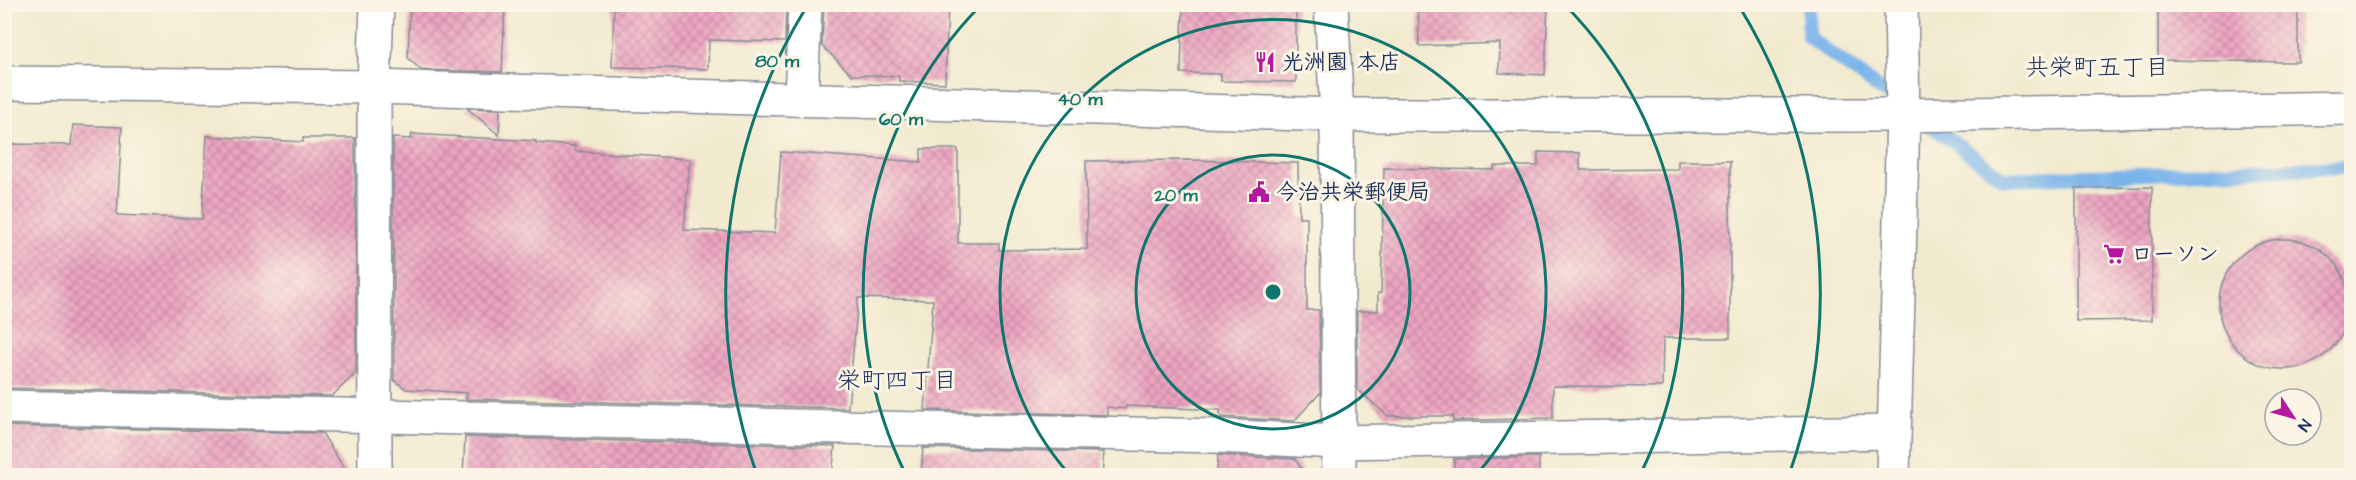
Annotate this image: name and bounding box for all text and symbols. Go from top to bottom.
place label: 光洲園 本店 [1282,47,1401,78]
text: 80 m [755,49,800,74]
restaurant icon: 光洲園 本店 [1253,50,1277,74]
district label: 共栄町五丁目 [2025,51,2169,85]
text: 40 m [1058,87,1103,112]
text: 60 m [879,107,924,132]
place label: 今治共栄郵便局 [1276,177,1430,208]
public building icon: 今治共栄郵便局 [1247,180,1271,204]
text: 20 m [1154,183,1198,208]
place label: ローソン [2131,239,2219,270]
supermarket icon: ローソン [2102,242,2126,266]
centre of rings [1263,282,1283,302]
district label: 栄町四丁目 [837,364,957,398]
north arrow [2263,387,2323,447]
text: N [2292,415,2316,436]

